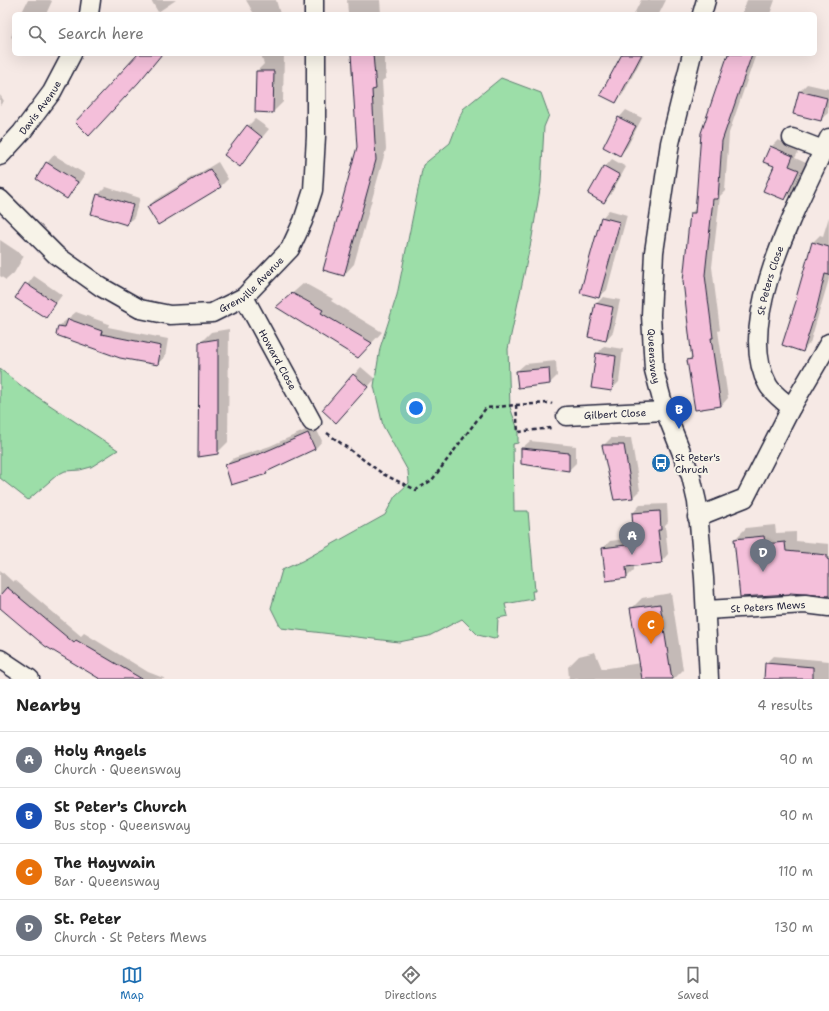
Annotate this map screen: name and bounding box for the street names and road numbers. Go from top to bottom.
street label: Davis Avenue [16,78,64,137]
street label: St Peters Close [754,243,786,316]
street label: Grenville Avenue [217,253,286,315]
street label: Howard Close [256,327,300,392]
street label: Queensway [645,328,664,385]
street label: Gilbert Close [583,405,647,422]
street label: St Peters Mews [730,597,806,615]

